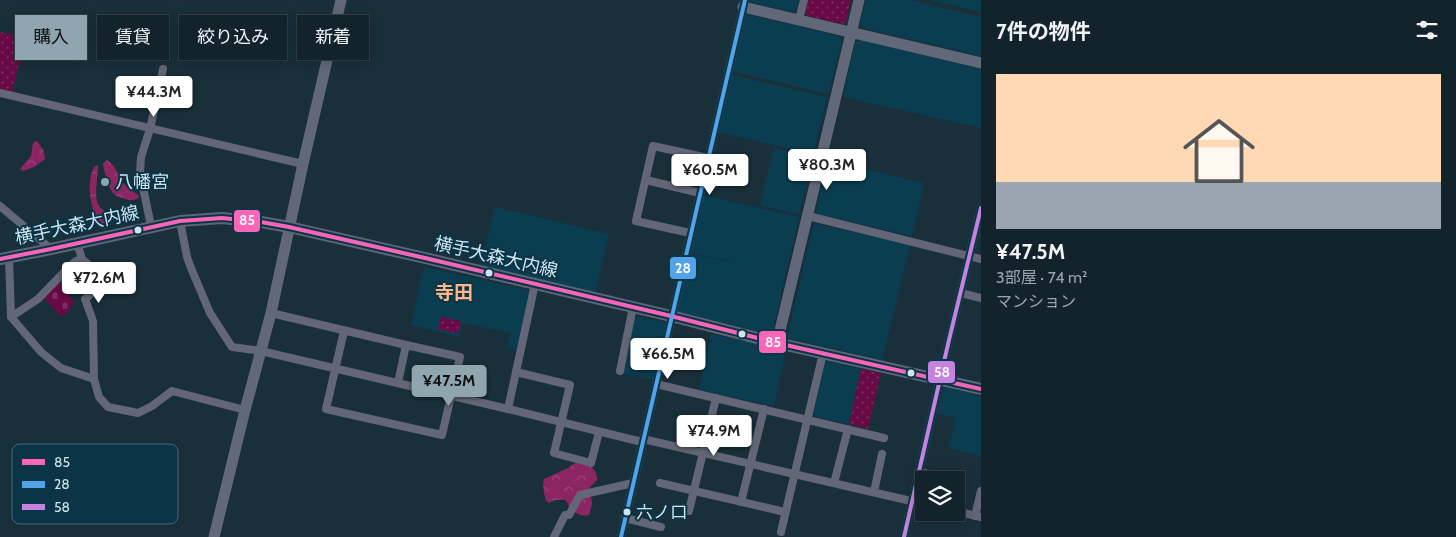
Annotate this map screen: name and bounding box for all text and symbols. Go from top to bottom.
chip: 購入 [15,15,87,60]
chip: 賃貸 [97,15,169,60]
chip: 絞り込み [179,15,287,60]
chip: 新着 [297,15,369,60]
icon: filters [1413,16,1441,44]
text: 7件の物件 [996,19,1091,44]
pin: ¥44.3M [113,76,195,118]
text: ¥44.3M [126,82,182,101]
icon: home [1174,106,1264,196]
pin: ¥80.3M [786,148,868,191]
pin: ¥60.5M [669,154,751,196]
text: ¥80.3M [799,155,855,174]
text: ¥60.5M [682,160,738,179]
place label: 八幡宮 [115,171,169,193]
marker: 八幡宮 [99,176,111,188]
street label: 横手大森大内線 [13,201,141,249]
line badge: 85 [233,209,261,233]
text: 85 [239,211,255,229]
unlabelled marker [133,225,143,235]
street label: 横手大森大内線 [432,232,560,282]
text: ¥47.5M [996,239,1065,264]
line badge: 28 [669,256,697,280]
text: 28 [675,259,691,277]
pin: ¥72.6M [58,262,140,304]
text: ¥72.6M [73,268,125,287]
unlabelled marker [484,268,494,278]
text: 3部屋 · 74 m² [996,268,1087,287]
district label: 寺田 [435,281,473,304]
text: マンション [996,292,1076,311]
unlabelled marker [737,329,747,339]
line badge: 85 [758,330,787,354]
text: 85 [765,333,781,351]
pin: ¥66.5M [627,338,709,380]
text: ¥66.5M [641,344,695,363]
line badge: 58 [927,360,956,384]
text: 58 [934,363,950,381]
pin: ¥47.5M [408,364,490,407]
unlabelled marker [906,368,916,378]
text: ¥47.5M [423,371,475,390]
pin: ¥74.9M [673,414,755,457]
text: ¥74.9M [688,421,740,440]
legend [12,444,178,524]
text: 85 [54,453,70,471]
map controls [915,471,965,521]
button: layers [915,471,965,521]
text: 28 [54,475,70,493]
text: 58 [54,498,70,516]
place label: 六ノ口 [636,502,687,522]
marker: 六ノ口 [622,507,632,517]

